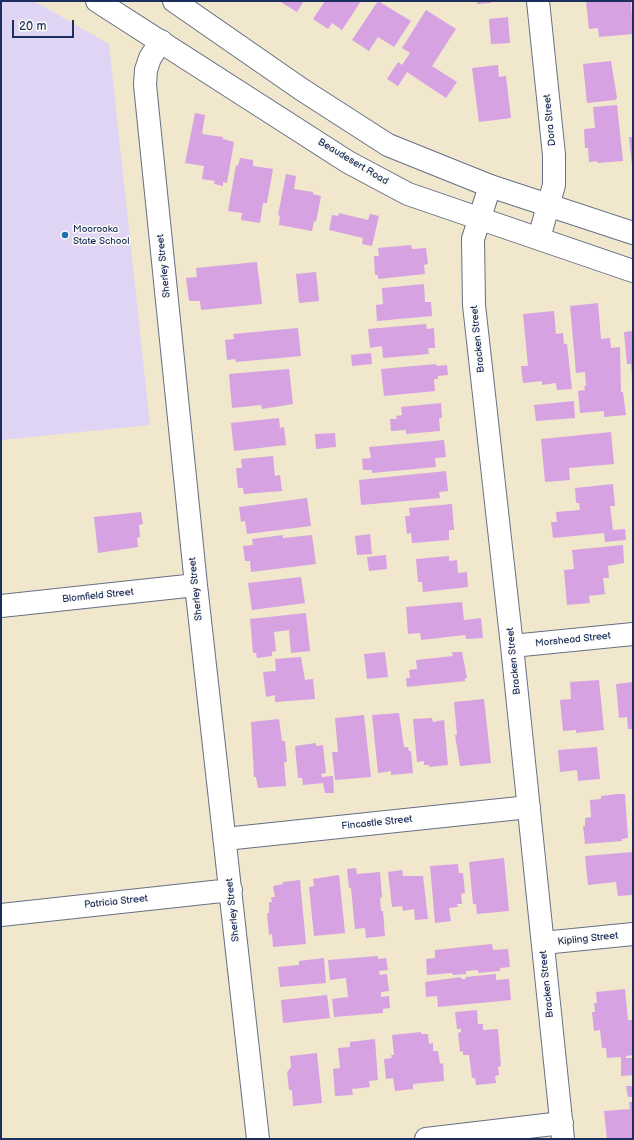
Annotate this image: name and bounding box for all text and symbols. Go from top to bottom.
scale bar [14,12,76,38]
text: 20 m [19,19,46,34]
street label: Dora Street [541,93,559,147]
street label: Beaudesert Road [316,136,390,188]
place label: Moorooka State School [73,223,129,246]
marker: Moorooka State School [60,230,70,240]
street label: Sherley Street [155,234,173,298]
street label: Bracken Street [468,305,488,373]
street label: Sherley Street [187,557,205,621]
street label: Blomfield Street [62,586,134,606]
street label: Bracken Street [504,627,524,695]
street label: Morshead Street [535,630,611,650]
street label: Fincastle Street [341,813,413,833]
street label: Sherley Street [224,878,242,942]
street label: Patricia Street [84,893,148,911]
street label: Kipling Street [557,930,619,948]
street label: Bracken Street [537,950,557,1018]

